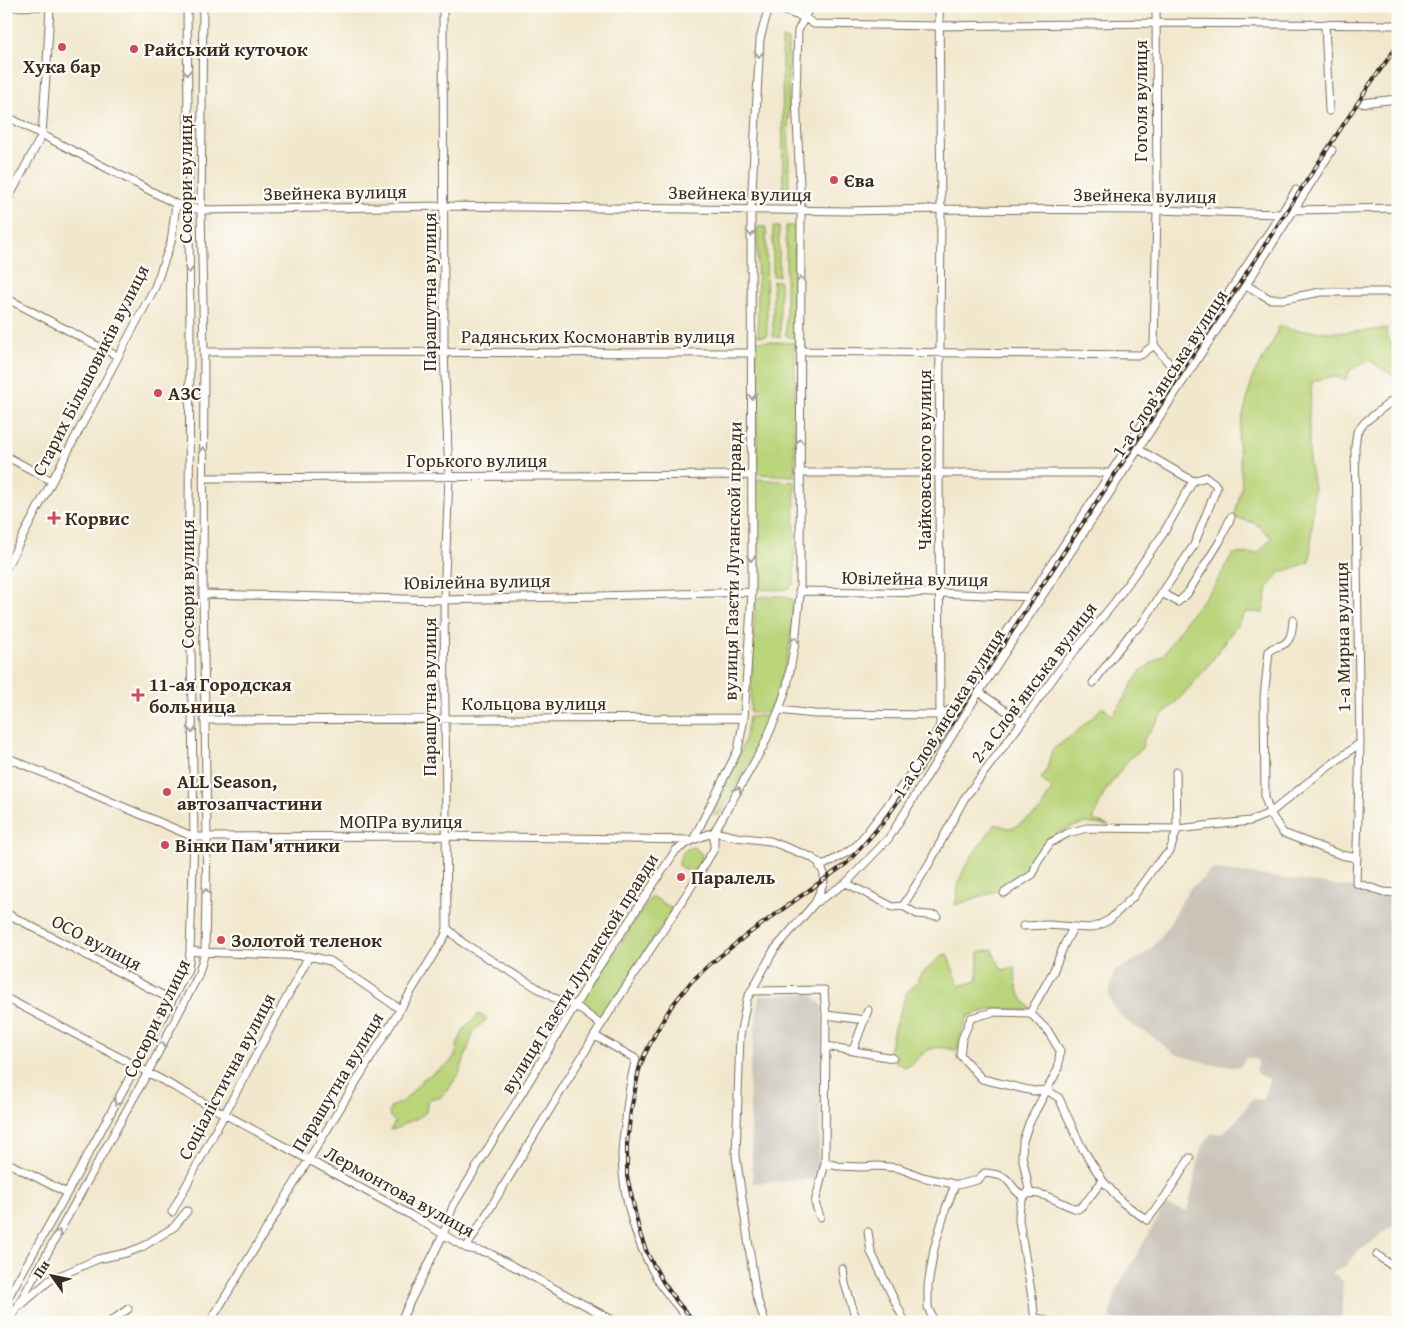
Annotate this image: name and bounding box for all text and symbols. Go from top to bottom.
place label: Райський куточок [144,35,308,63]
street label: Гоголя вулиця [1126,40,1154,162]
marker: Хука бар [56,41,68,53]
marker: Райський куточок [128,43,140,55]
one-way arrow [753,50,764,58]
place label: Хука бар [23,52,101,80]
one-way arrow [182,69,192,77]
street label: Сосюри вулиця [171,114,199,244]
place label: Єва [844,166,875,194]
marker: Єва [828,174,840,186]
street label: Звейнека вулиця [263,177,407,207]
street label: Звейнека вулиця [668,178,812,208]
street label: Звейнека вулиця [1073,180,1217,210]
street label: Парашутна вулиця [415,212,443,372]
one-way arrow [746,230,756,238]
street label: Старих Більшовиків вулиця [24,259,156,481]
one-way arrow [183,266,194,274]
one-way arrow [796,276,806,284]
street label: 1-а Слов’янська вулиця [1104,283,1234,463]
street label: Радянських Космонавтів вулиця [461,322,735,350]
street label: Чайковського вулиця [910,369,938,550]
place label: АЗС [168,379,202,407]
marker: АЗС [152,387,164,399]
one-way arrow [747,392,757,400]
street label: вулиця Газєти Луганской правди [716,421,748,701]
one-way arrow [794,438,805,446]
one-way arrow [198,446,208,454]
street label: Горького вулиця [407,446,548,474]
place label: Корвис [65,504,130,532]
marker: Корвис [47,511,61,525]
street label: Сосюри вулиця [173,519,201,649]
one-way arrow [746,555,756,563]
street label: 1-а Мирна вулиця [1327,561,1357,713]
street label: Ювілейна вулиця [841,563,989,593]
street label: Ювілейна вулиця [403,566,551,596]
street label: 2-а Слов’янська вулиця [963,595,1103,769]
street label: Парашутна вулиця [415,617,443,777]
street label: 1-а Слов’янська вулиця [884,622,1012,803]
one-way arrow [789,635,800,643]
place label: 11-ая Городская больница [149,670,292,720]
marker: 11-ая Городская больница [131,688,145,702]
street label: Кольцова вулиця [462,689,607,717]
one-way arrow [187,726,197,734]
place label: ALL Season, автозапчастини [177,767,322,817]
marker: ALL Season, автозапчастини [161,786,173,798]
one-way arrow [732,786,742,795]
street label: МОПРа вулиця [339,807,463,835]
place label: Вінки Пам'ятники [175,831,340,859]
marker: Вінки Пам'ятники [159,839,171,851]
street label: вулиця Газєти Луганской правди [493,847,665,1099]
place label: Паралель [691,863,776,891]
marker: Паралель [675,871,687,883]
one-way arrow [201,888,211,896]
street label: ОСО вулиця [47,906,147,978]
place label: Золотой теленок [231,926,382,954]
marker: Золотой теленок [215,934,227,946]
street label: Сосюри вулиця [115,954,197,1082]
street label: Соціалістична вулиця [170,987,282,1164]
street label: Парашутна вулиця [284,1006,390,1157]
one-way arrow [156,1041,166,1050]
one-way arrow [113,1097,123,1106]
street label: Лермонтова вулиця [320,1138,481,1244]
one-way arrow [52,1230,62,1239]
north arrow [28,1250,78,1300]
text: Пн [28,1256,55,1282]

